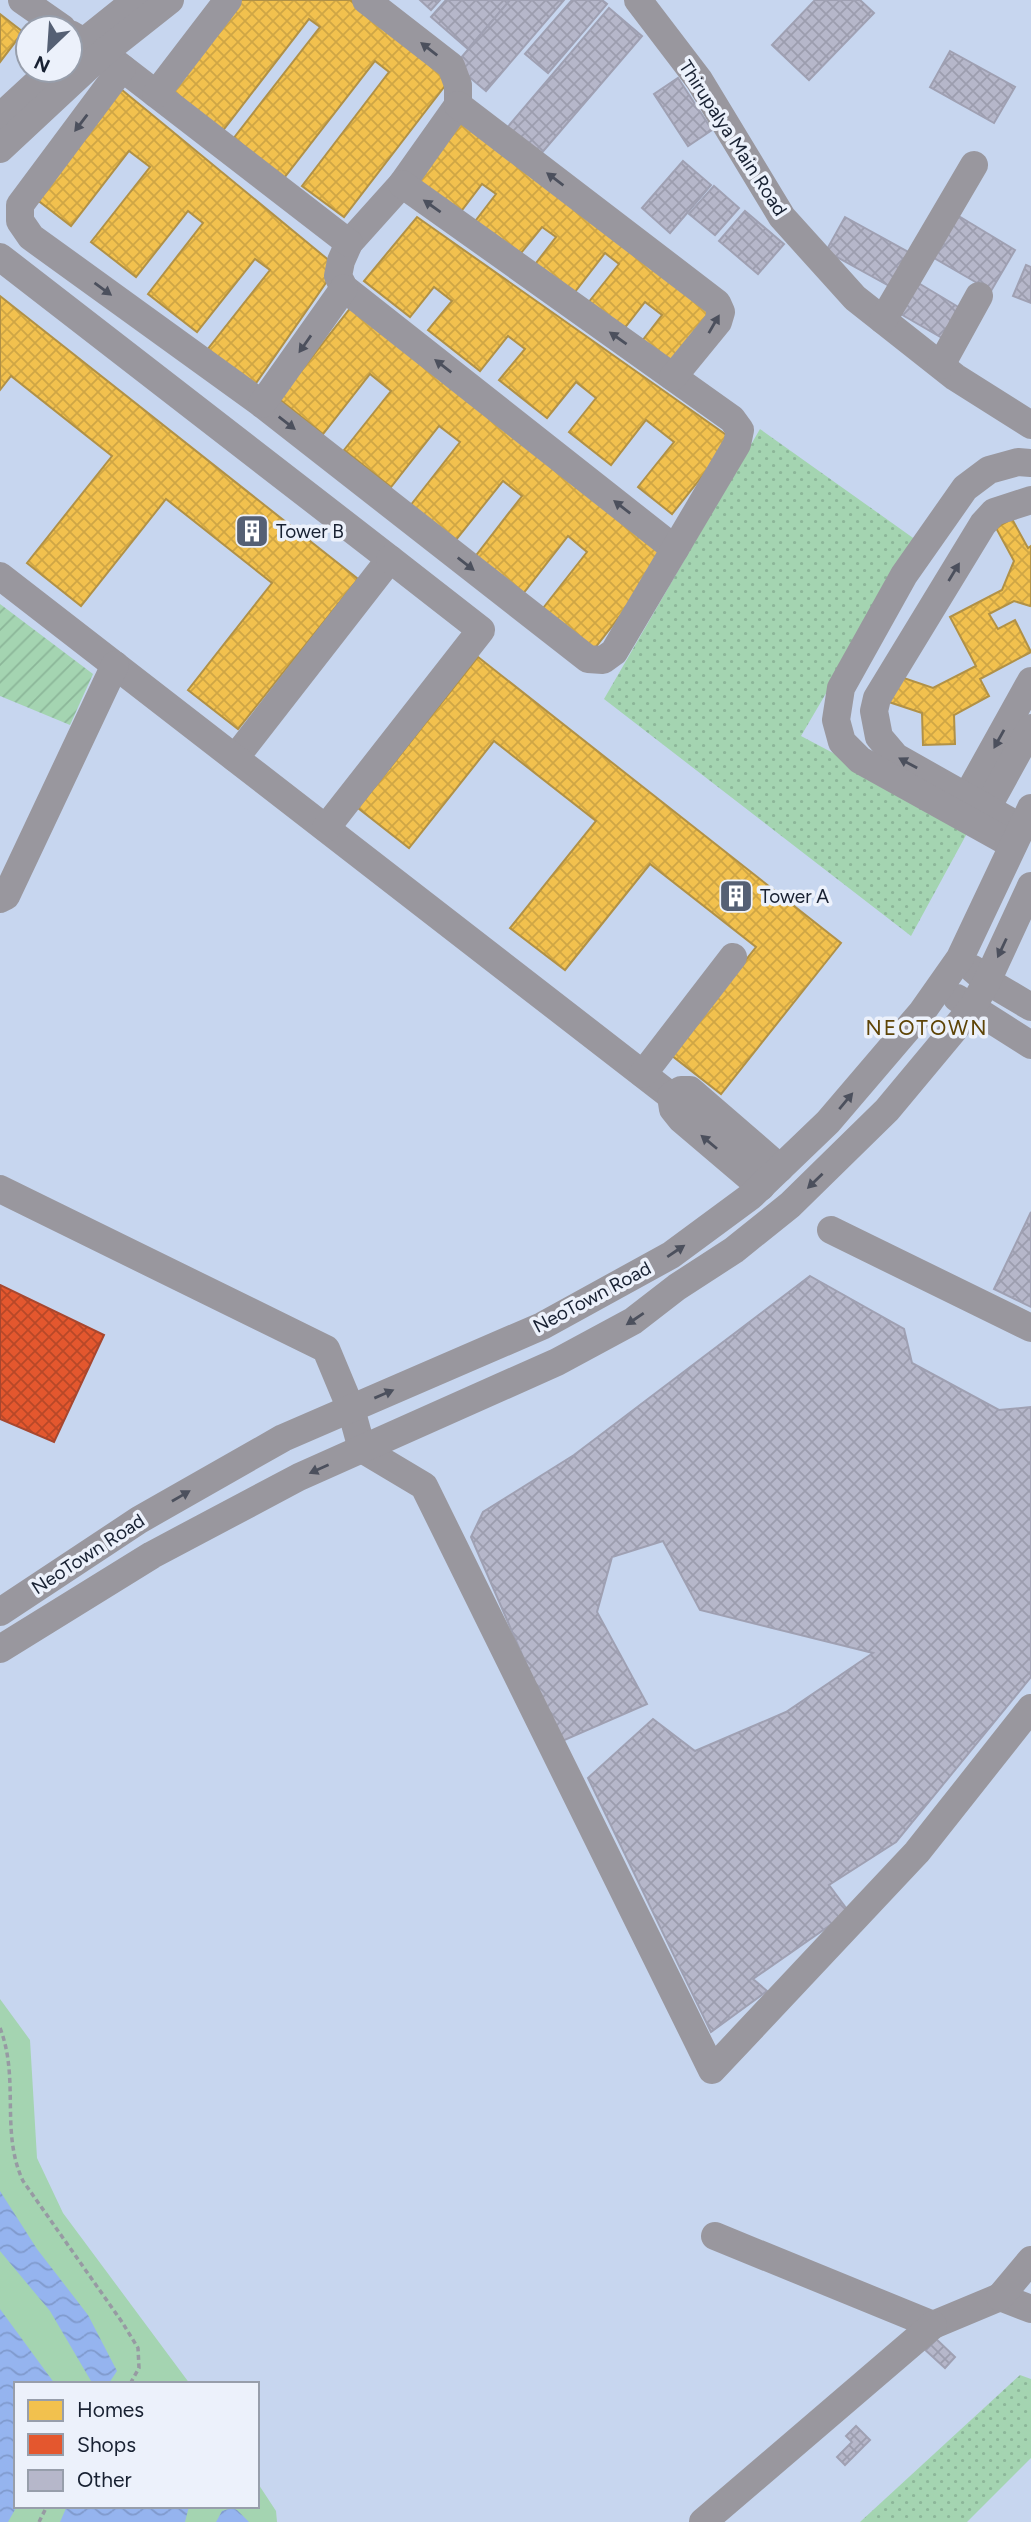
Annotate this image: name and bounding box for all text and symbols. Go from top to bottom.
north arrow [14,14,84,84]
one-way arrow [421,42,439,57]
text: N [31,50,54,77]
street label: Thirupalya Main Road [674,56,792,220]
one-way arrow [75,114,89,132]
one-way arrow [546,172,564,186]
one-way arrow [423,199,441,213]
one-way arrow [94,282,112,296]
one-way arrow [708,314,720,333]
one-way arrow [609,331,627,345]
one-way arrow [298,335,312,353]
one-way arrow [434,358,452,373]
one-way arrow [278,416,296,431]
one-way arrow [613,499,631,514]
building icon: Tower B [233,512,271,550]
place label: Tower B [276,520,344,543]
one-way arrow [457,556,475,571]
one-way arrow [947,562,960,581]
one-way arrow [993,729,1005,748]
one-way arrow [898,757,917,769]
building icon: Tower A [717,877,755,915]
place label: Tower A [760,885,829,908]
one-way arrow [996,938,1008,958]
district label: NEOTOWN [866,1015,988,1040]
one-way arrow [838,1092,854,1110]
one-way arrow [700,1134,718,1150]
one-way arrow [806,1172,823,1189]
one-way arrow [667,1244,685,1258]
street label: NeoTown Road [529,1256,655,1338]
one-way arrow [626,1312,644,1326]
one-way arrow [374,1388,394,1400]
one-way arrow [309,1463,329,1475]
one-way arrow [171,1490,191,1502]
street label: NeoTown Road [27,1509,149,1599]
legend [14,2382,259,2508]
text: Homes [77,2397,144,2422]
text: Shops [77,2432,136,2457]
text: Other [77,2467,132,2492]

